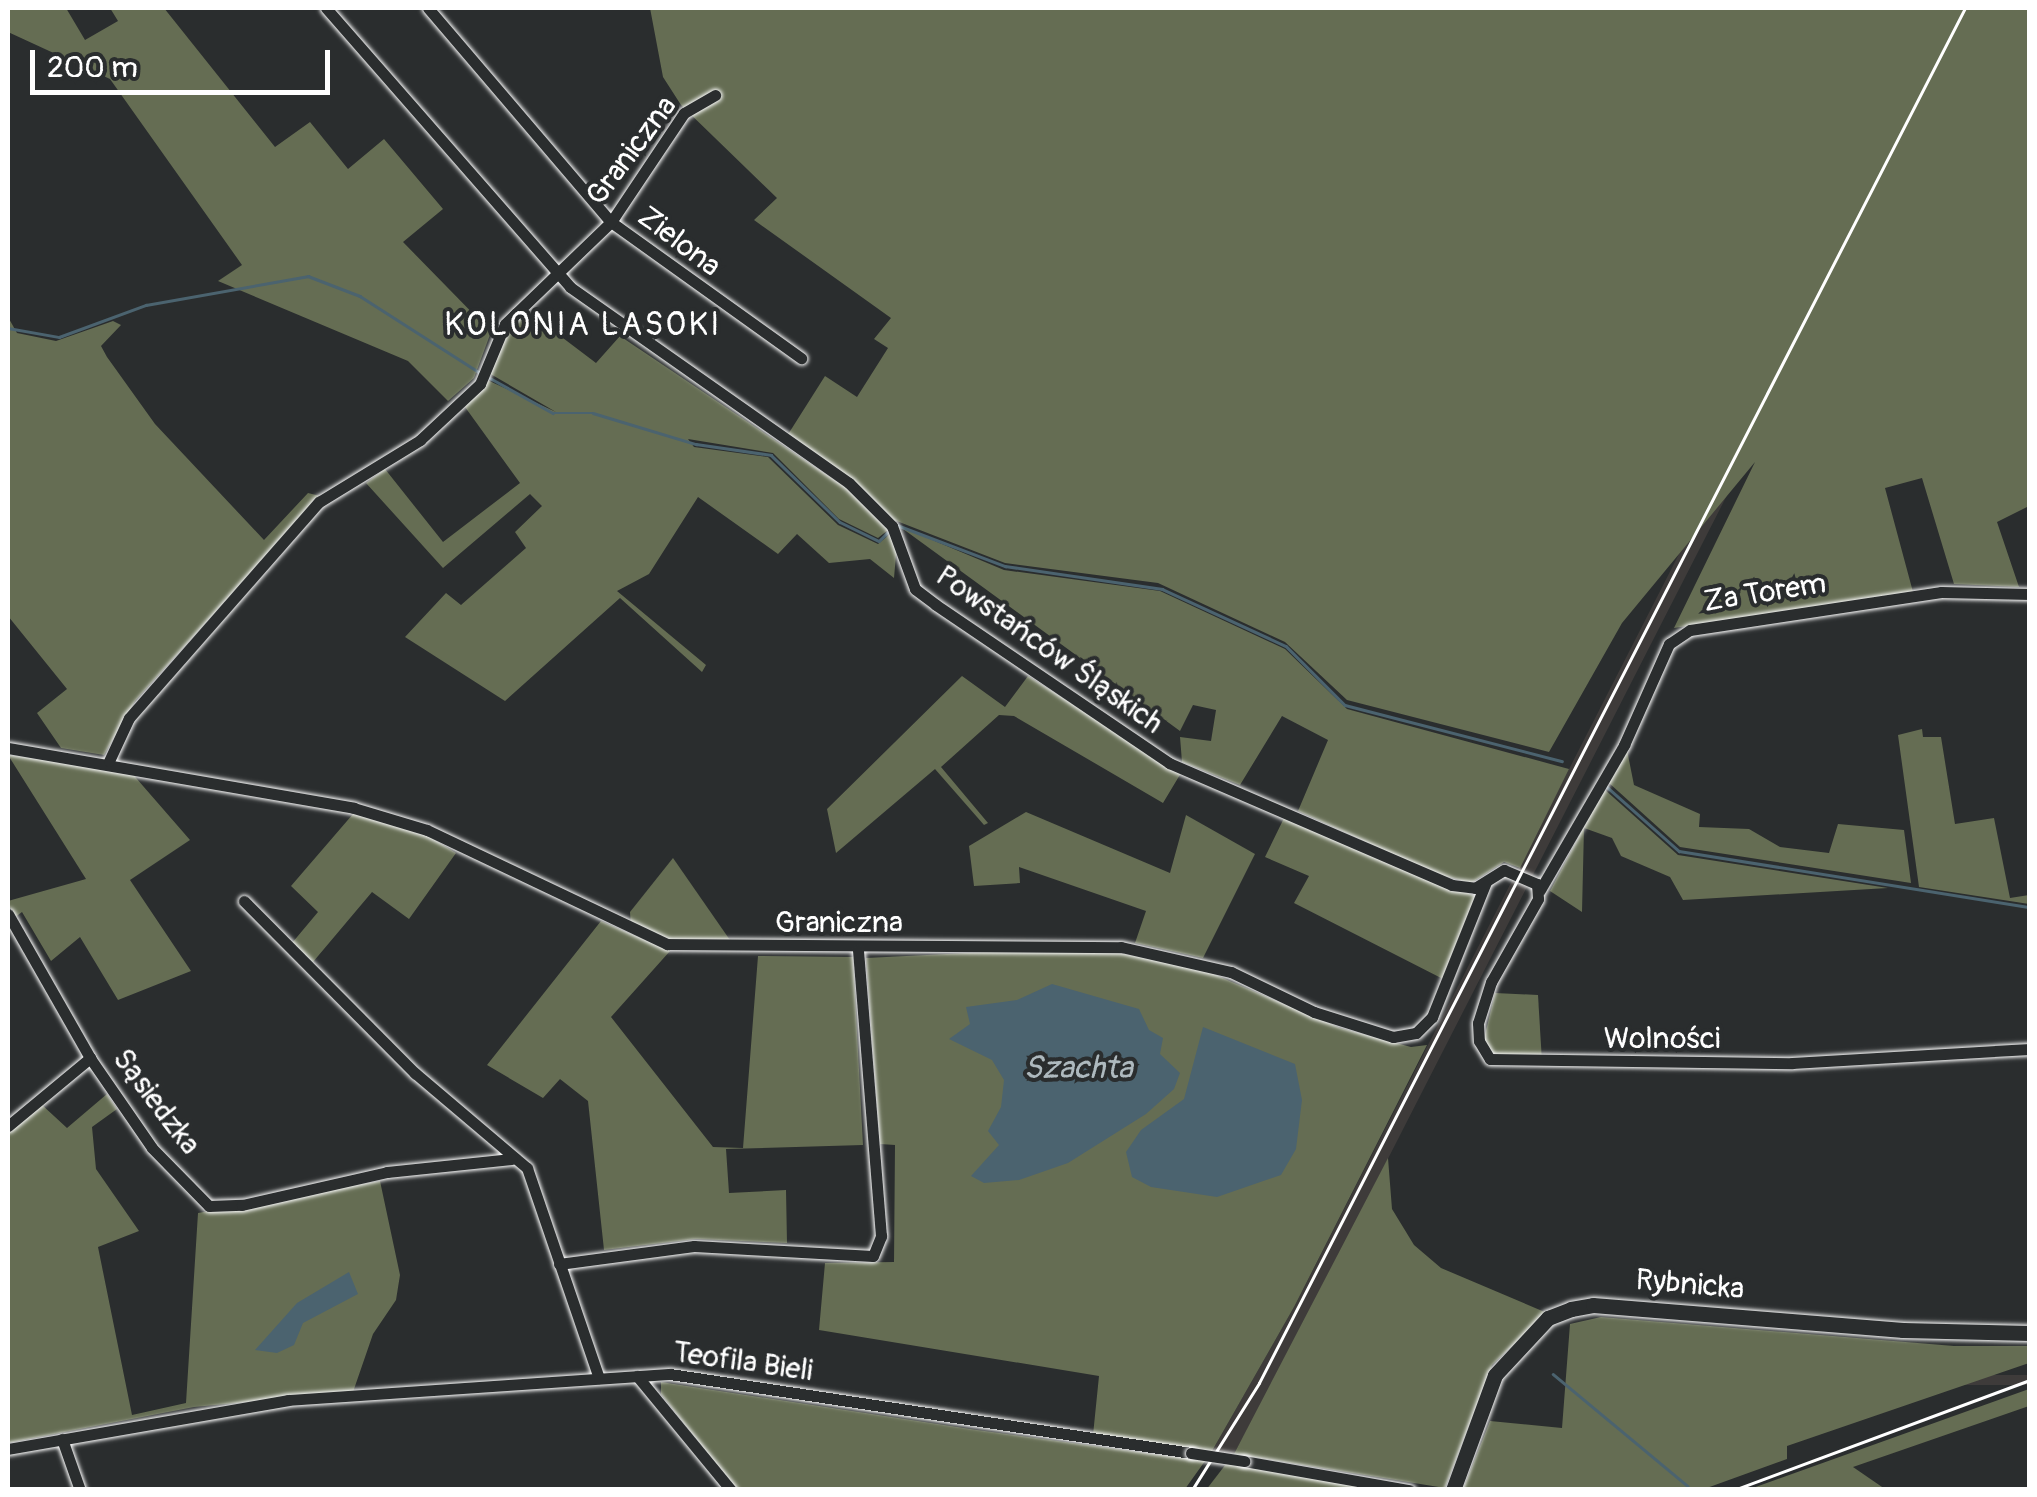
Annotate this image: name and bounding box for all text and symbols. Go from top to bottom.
scale bar [35,30,335,92]
text: 200 m [47,49,138,86]
street label: Graniczna [579,89,685,213]
street label: Zielona [630,199,728,285]
district label: KOLONIA LASOKI [444,306,722,344]
street label: Powstańców Śląskich [929,558,1169,742]
street label: Za Torem [1701,566,1829,620]
street label: Graniczna [775,905,903,941]
street label: Wolności [1604,1021,1720,1057]
street label: Sąsiedzka [105,1042,207,1162]
water label: Szachta [1023,1049,1133,1087]
street label: Rybnicka [1634,1262,1746,1308]
street label: Teofila Bieli [671,1334,815,1390]

